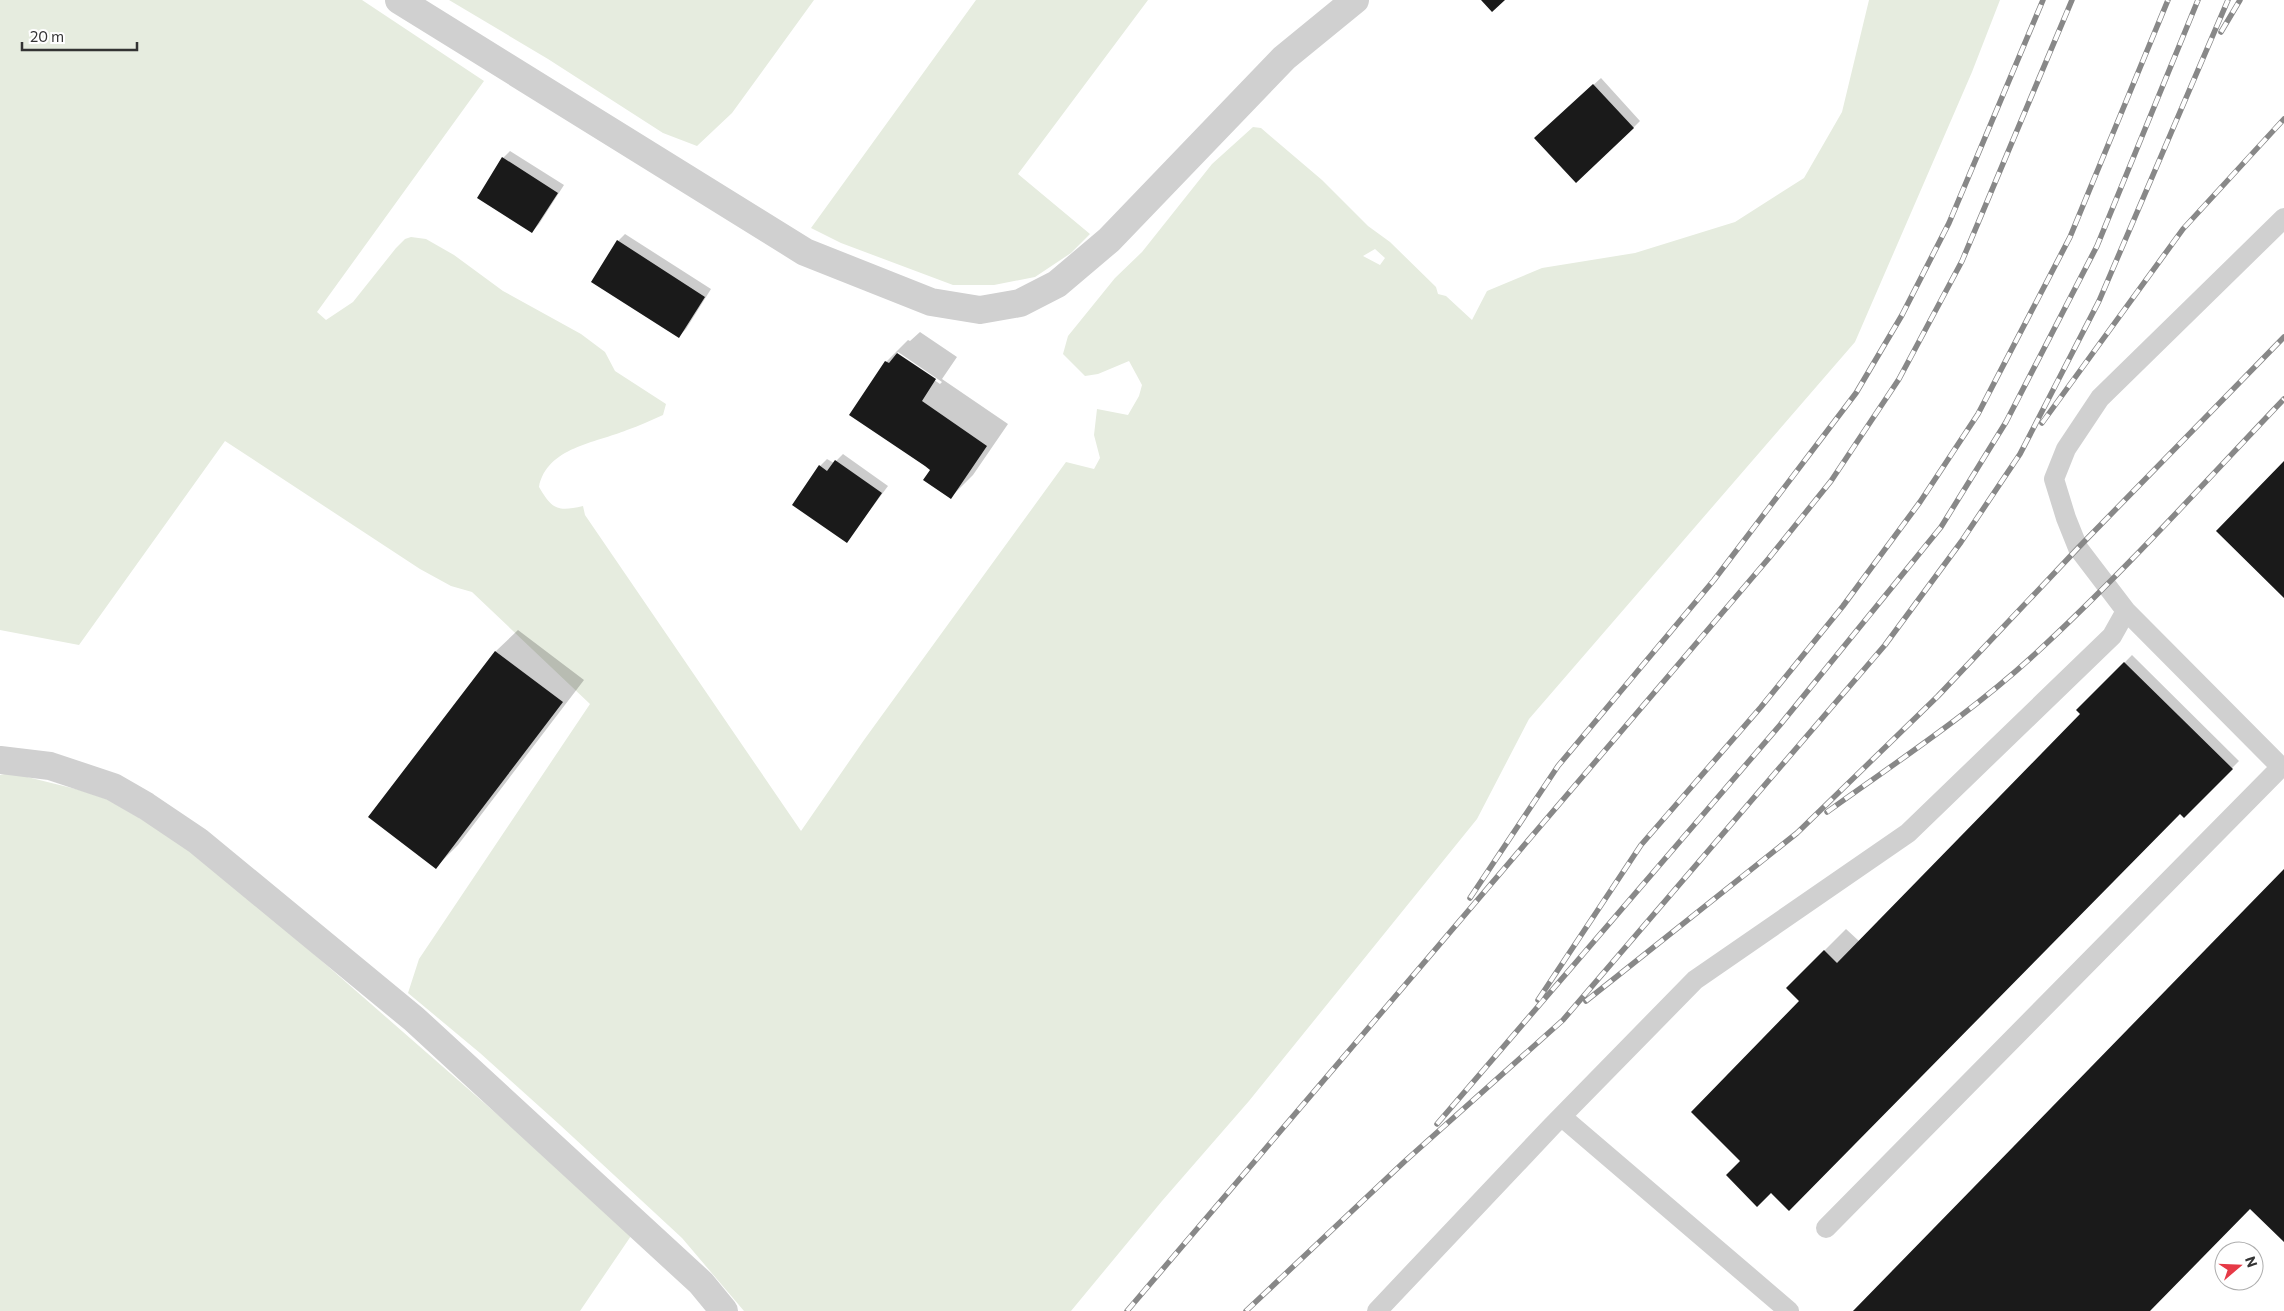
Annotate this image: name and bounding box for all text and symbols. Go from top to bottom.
scale bar [22,20,138,52]
text: 20 m [30,27,64,45]
north arrow [2214,1241,2264,1291]
text: N [2242,1254,2262,1269]

